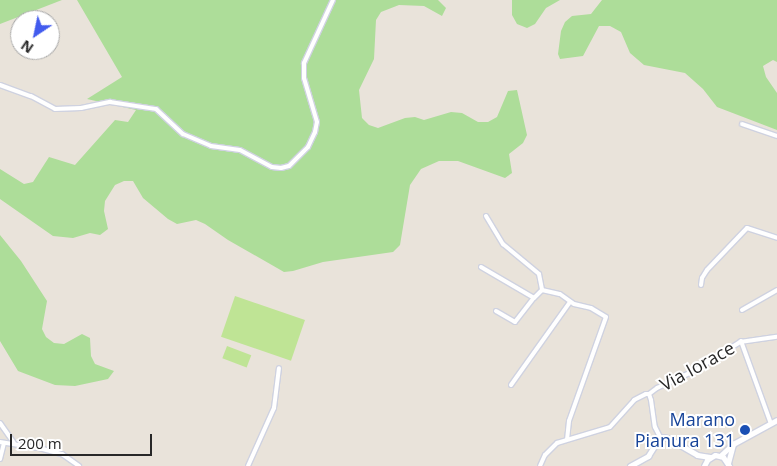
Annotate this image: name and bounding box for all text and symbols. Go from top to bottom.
north arrow [10,10,60,60]
text: N [17,36,37,58]
street label: Via Iorace [656,337,738,395]
place label: Marano Pianura 131 [635,409,735,452]
scale bar [12,424,155,456]
marker: Marano Pianura 131 [739,424,751,436]
text: 200 m [18,433,62,453]

